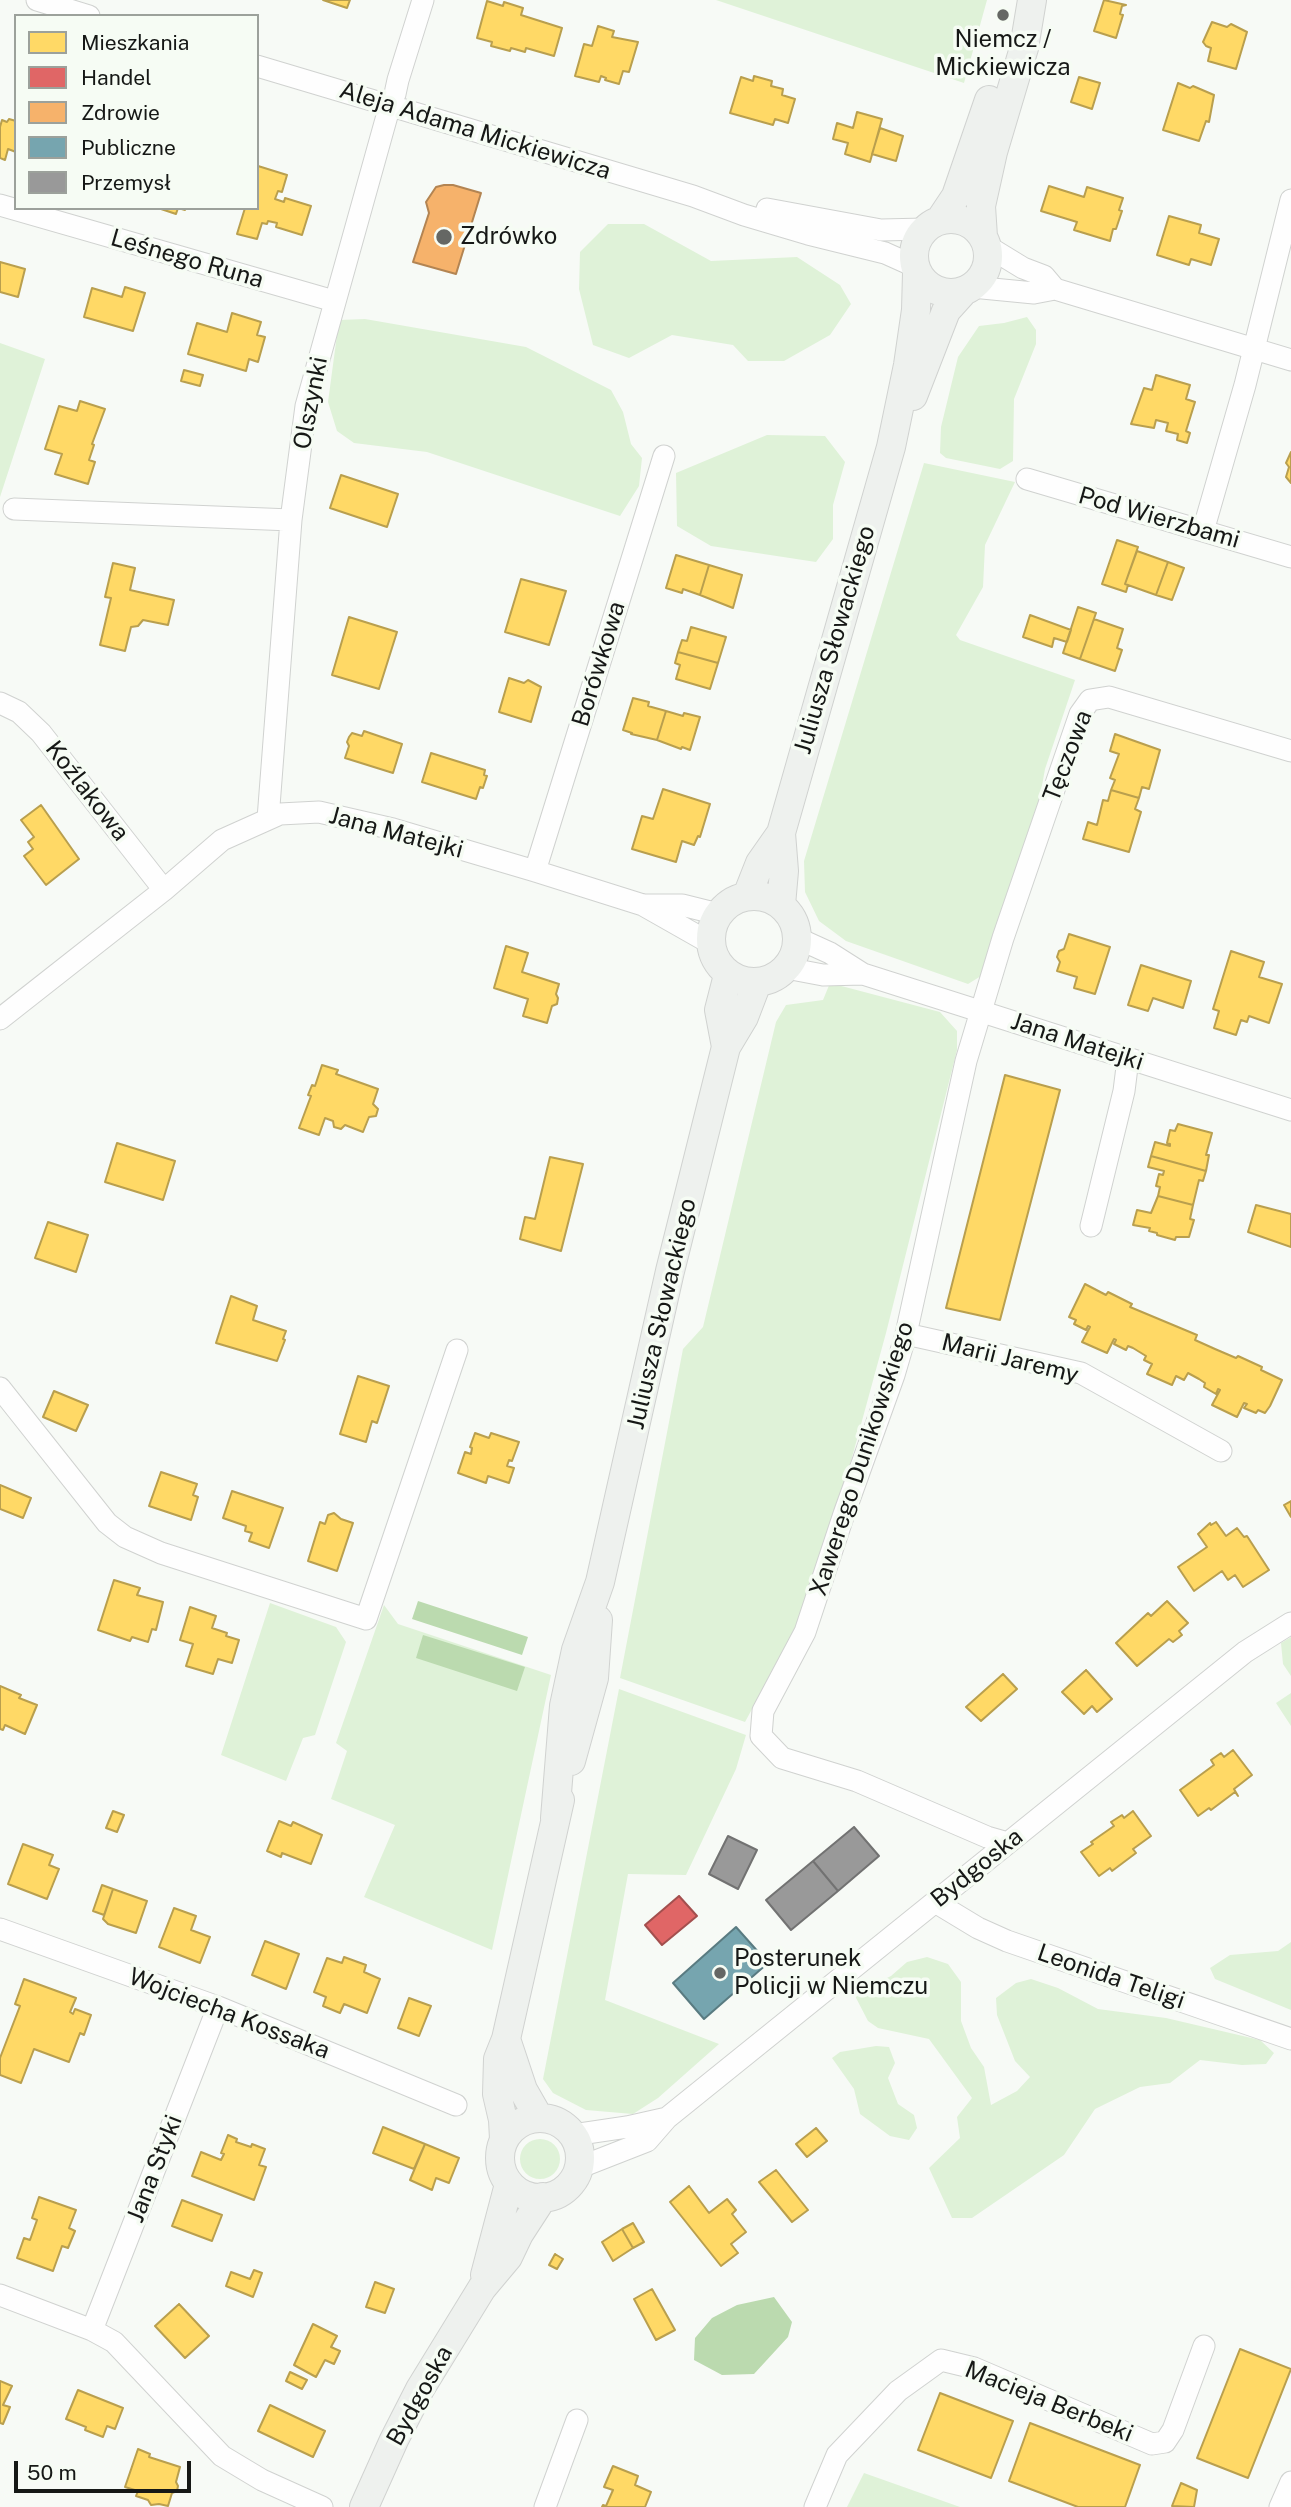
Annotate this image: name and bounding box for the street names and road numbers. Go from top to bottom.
street label: Aleja Adama Mickiewicza [336,76,614,186]
street label: Leśnego Runa [107,223,267,295]
street label: Olszynki [288,354,334,452]
street label: Pod Wierzbami [1075,481,1243,555]
street label: Juliusza Słowackiego [789,522,881,758]
street label: Borówkowa [566,598,632,730]
street label: Tęczowa [1037,706,1099,806]
street label: Koźlakowa [39,735,135,847]
street label: Jana Matejki [326,801,466,865]
street label: Jana Matejki [1007,1007,1147,1077]
street label: Juliusza Słowackiego [621,1196,703,1432]
street label: Xawerego Dunikowskiego [804,1318,920,1600]
street label: Marii Jaremy [938,1328,1082,1390]
street label: Bydgoska [925,1822,1029,1914]
street label: Leonida Teligi [1034,1938,1188,2016]
street label: Wojciecha Kossaka [124,1962,334,2066]
street label: Jana Styki [121,2111,189,2227]
street label: Bydgoska [381,2341,459,2451]
street label: Macieja Berbeki [961,2355,1137,2449]

